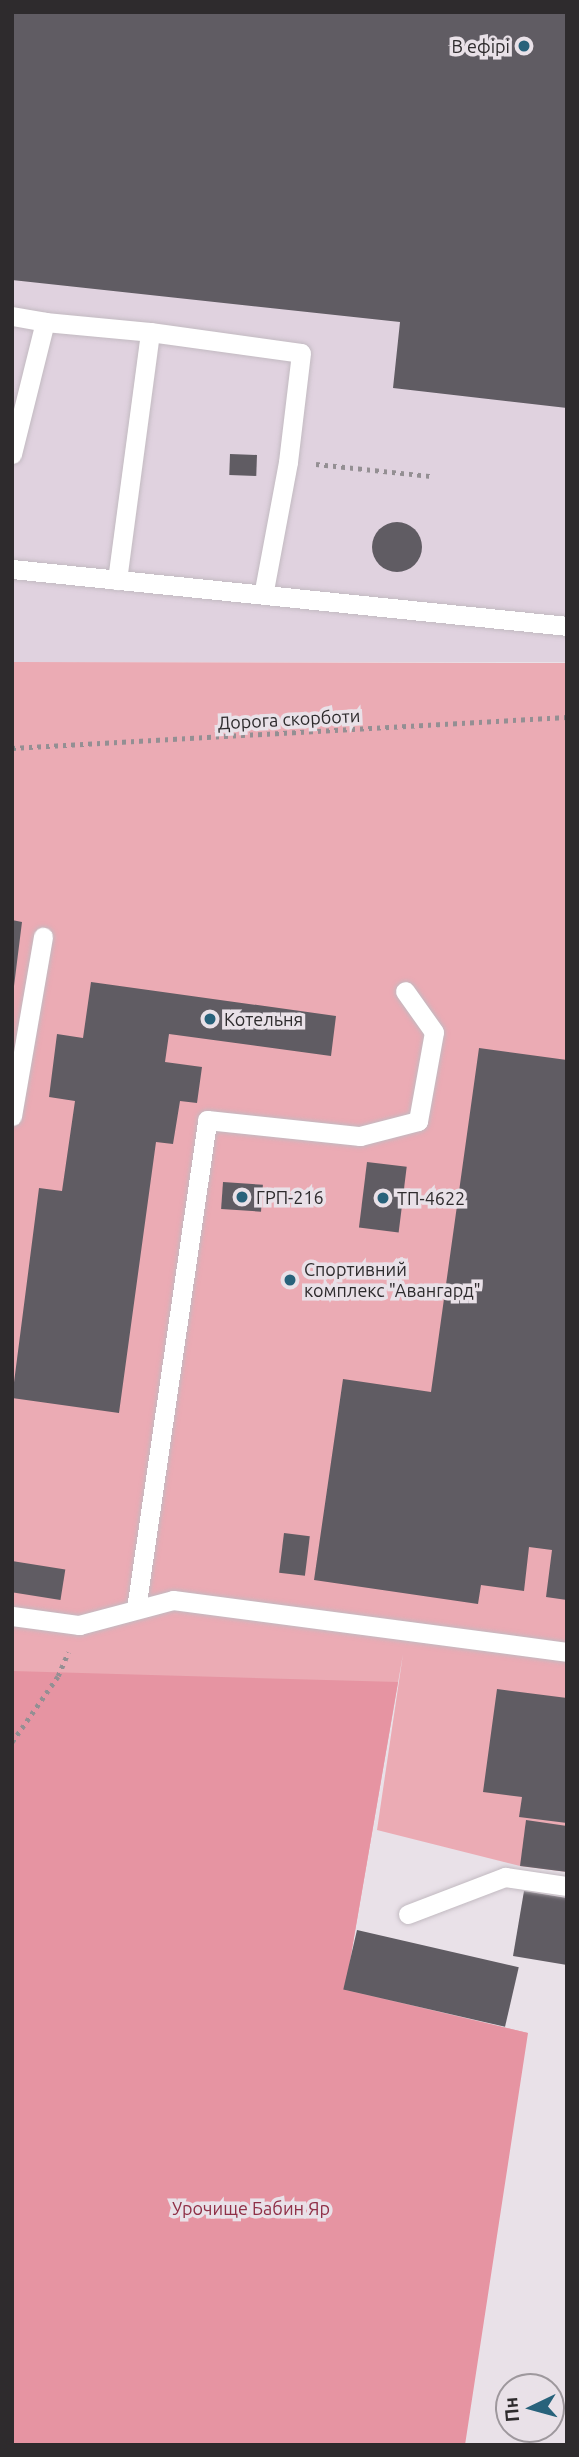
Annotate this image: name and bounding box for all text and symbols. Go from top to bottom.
place label: В ефірі [452,35,510,57]
marker: В ефірі [516,38,532,54]
street label: Дорога скорботи [217,704,361,734]
place label: Котельня [224,1008,303,1030]
marker: Котельня [202,1011,218,1027]
place label: ГРП-216 [256,1186,324,1208]
place label: ТП-4622 [397,1187,465,1209]
marker: ГРП-216 [234,1189,250,1205]
marker: ТП-4622 [375,1190,391,1206]
place label: Спортивний комплекс "Авангард" [304,1259,481,1302]
marker: Спортивний комплекс "Авангард" [282,1272,298,1288]
park label: Урочище Бабин Яр [172,2197,330,2219]
north arrow [495,2373,565,2443]
text: Пн [499,2396,523,2423]

